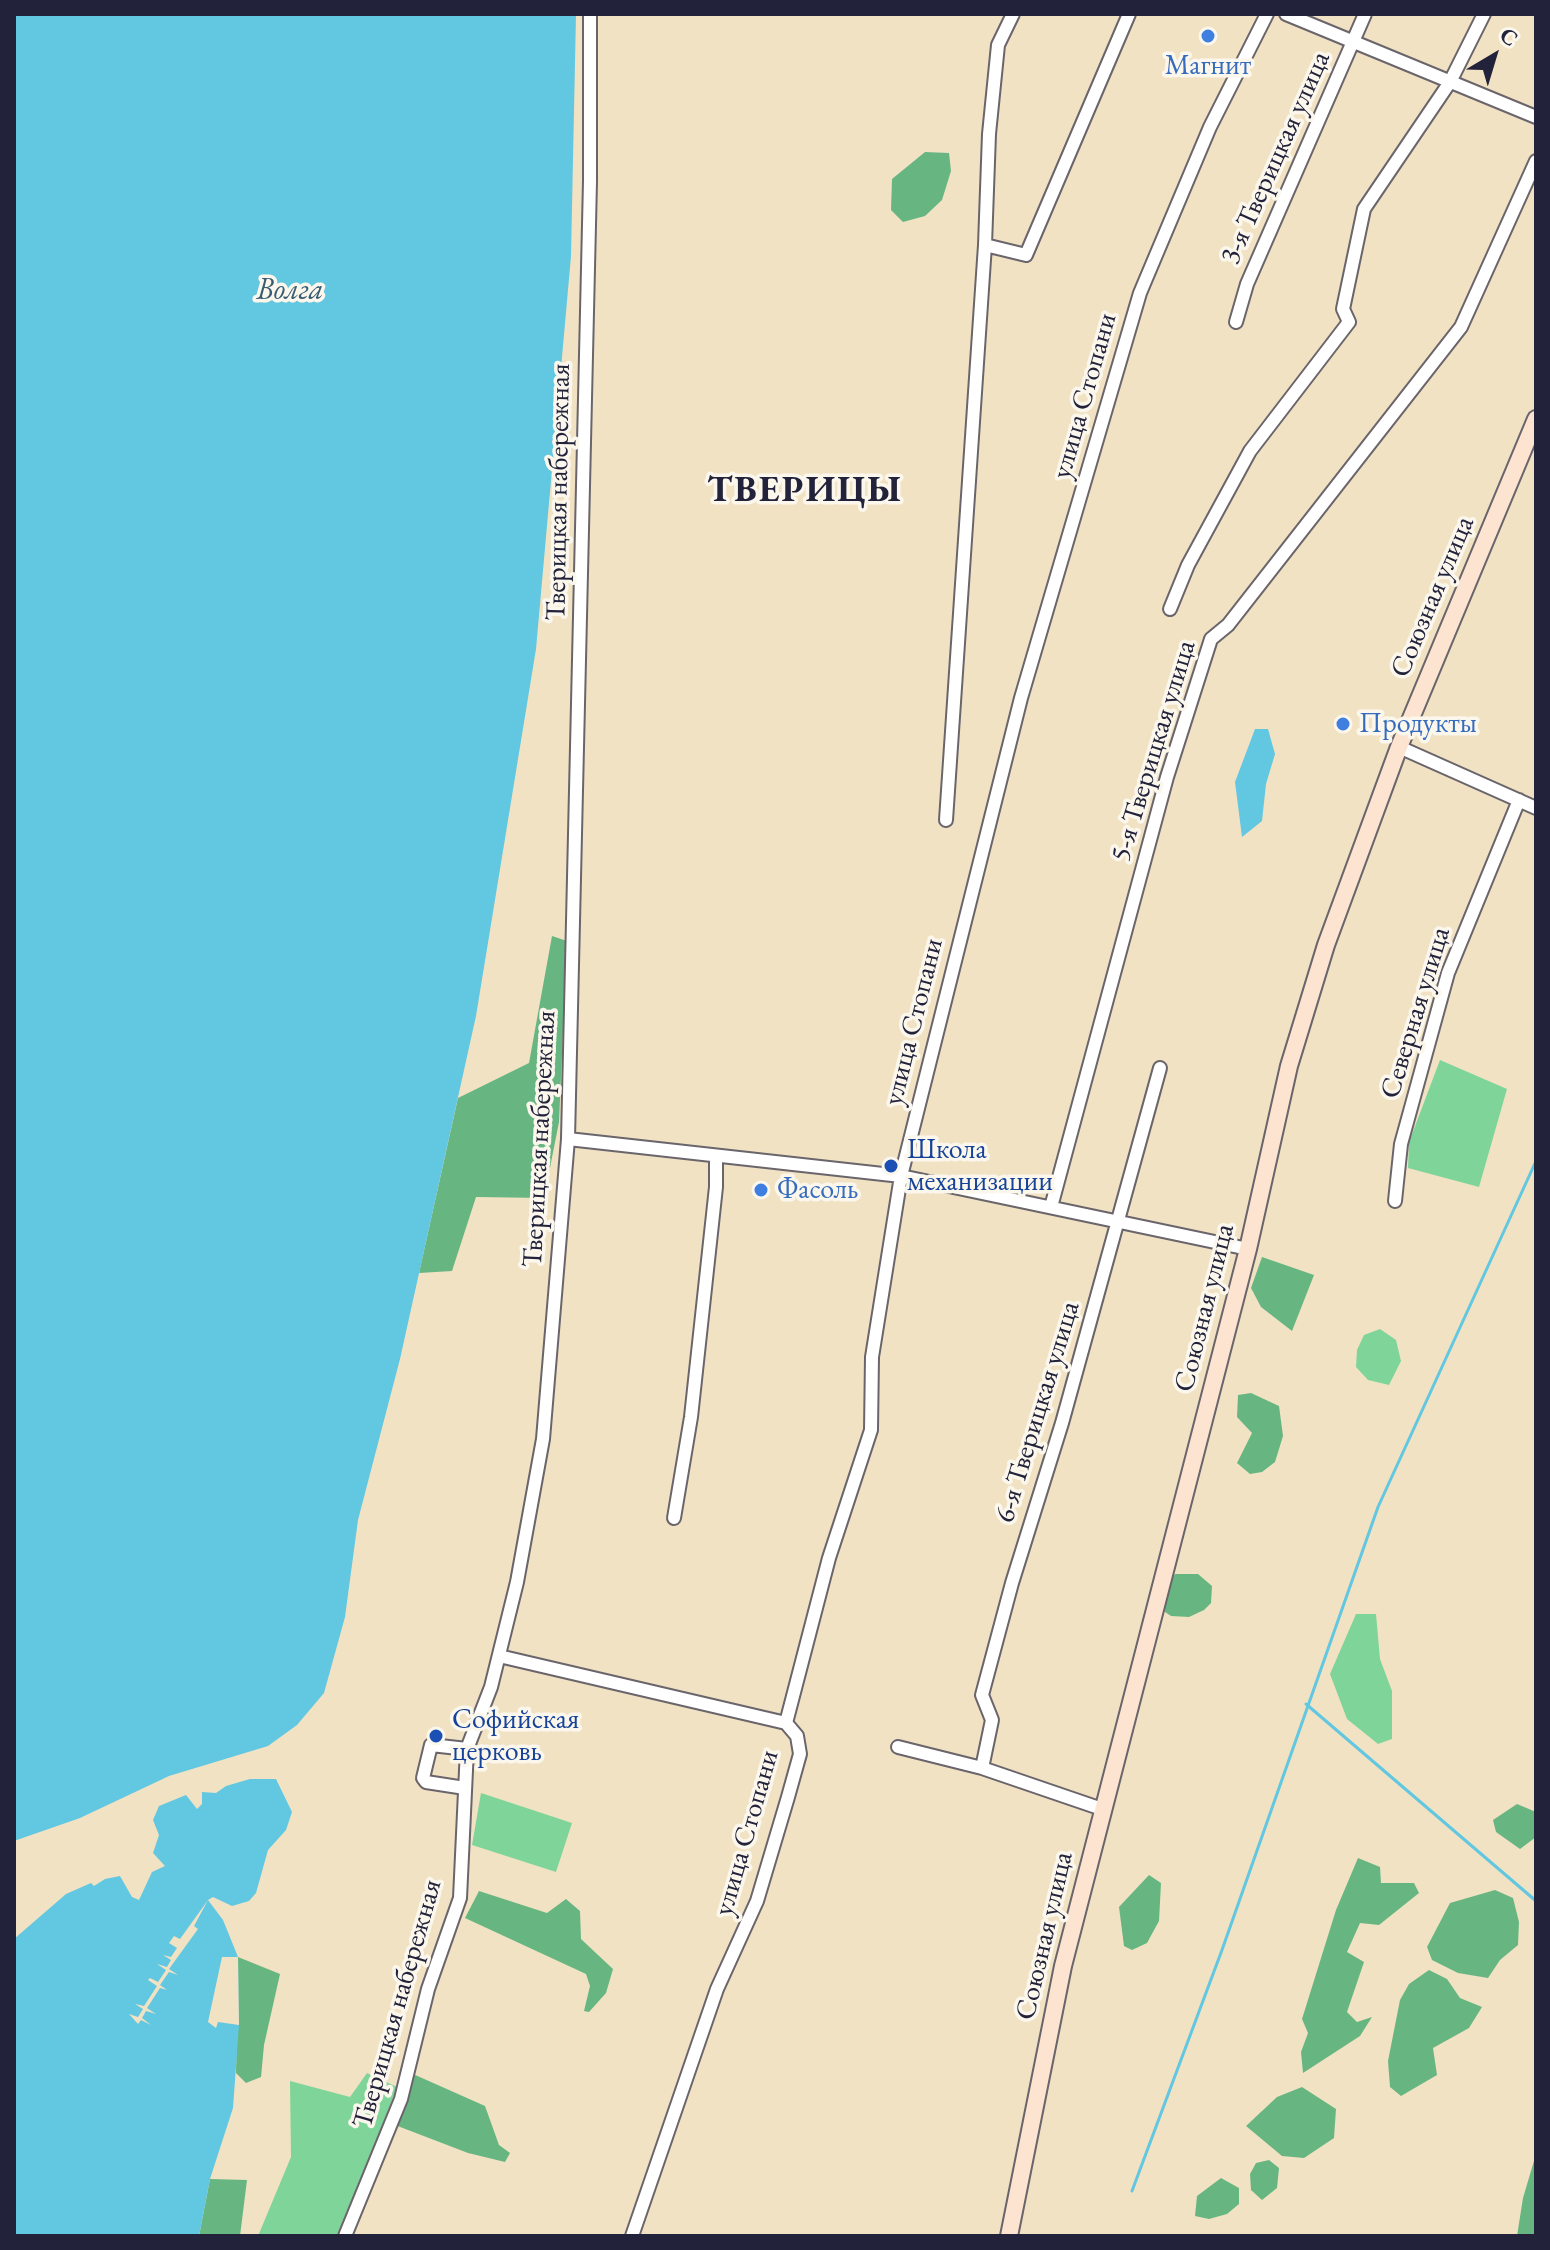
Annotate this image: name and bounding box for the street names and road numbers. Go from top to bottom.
street label: 3-я Тверицкая улица [1214,46,1338,270]
street label: улица Стопани [1045,309,1125,483]
street label: Тверицкая набережная [540,363,578,621]
street label: Союзная улица [1384,511,1482,683]
street label: 5-я Тверицкая улица [1104,636,1204,866]
street label: Северная улица [1374,923,1458,1103]
street label: улица Стопани [877,935,951,1109]
street label: Тверицкая набережная [516,1010,564,1268]
street label: Союзная улица [1168,1221,1242,1395]
street label: 6-я Тверицкая улица [988,1297,1088,1527]
street label: улица Стопани [707,1746,787,1920]
street label: Союзная улица [1009,1849,1081,2023]
street label: Тверицкая набережная [346,1876,450,2132]

